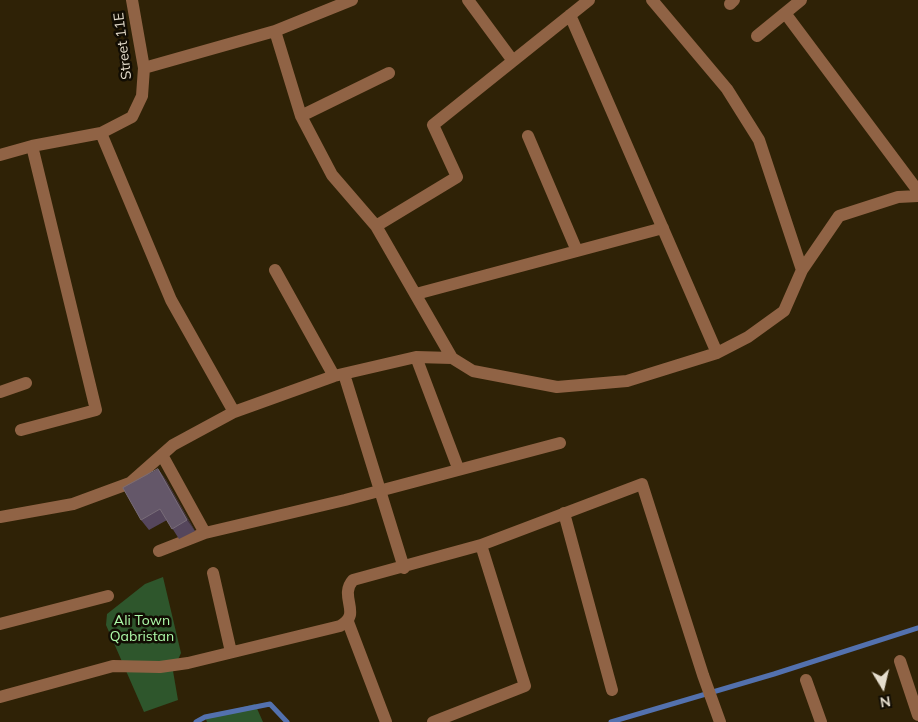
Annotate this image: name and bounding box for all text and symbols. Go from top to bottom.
street label: Street 11E [111,12,135,80]
park label: Ali Town Qabristan [110,613,174,646]
north arrow [858,662,908,712]
text: N [879,692,892,712]

